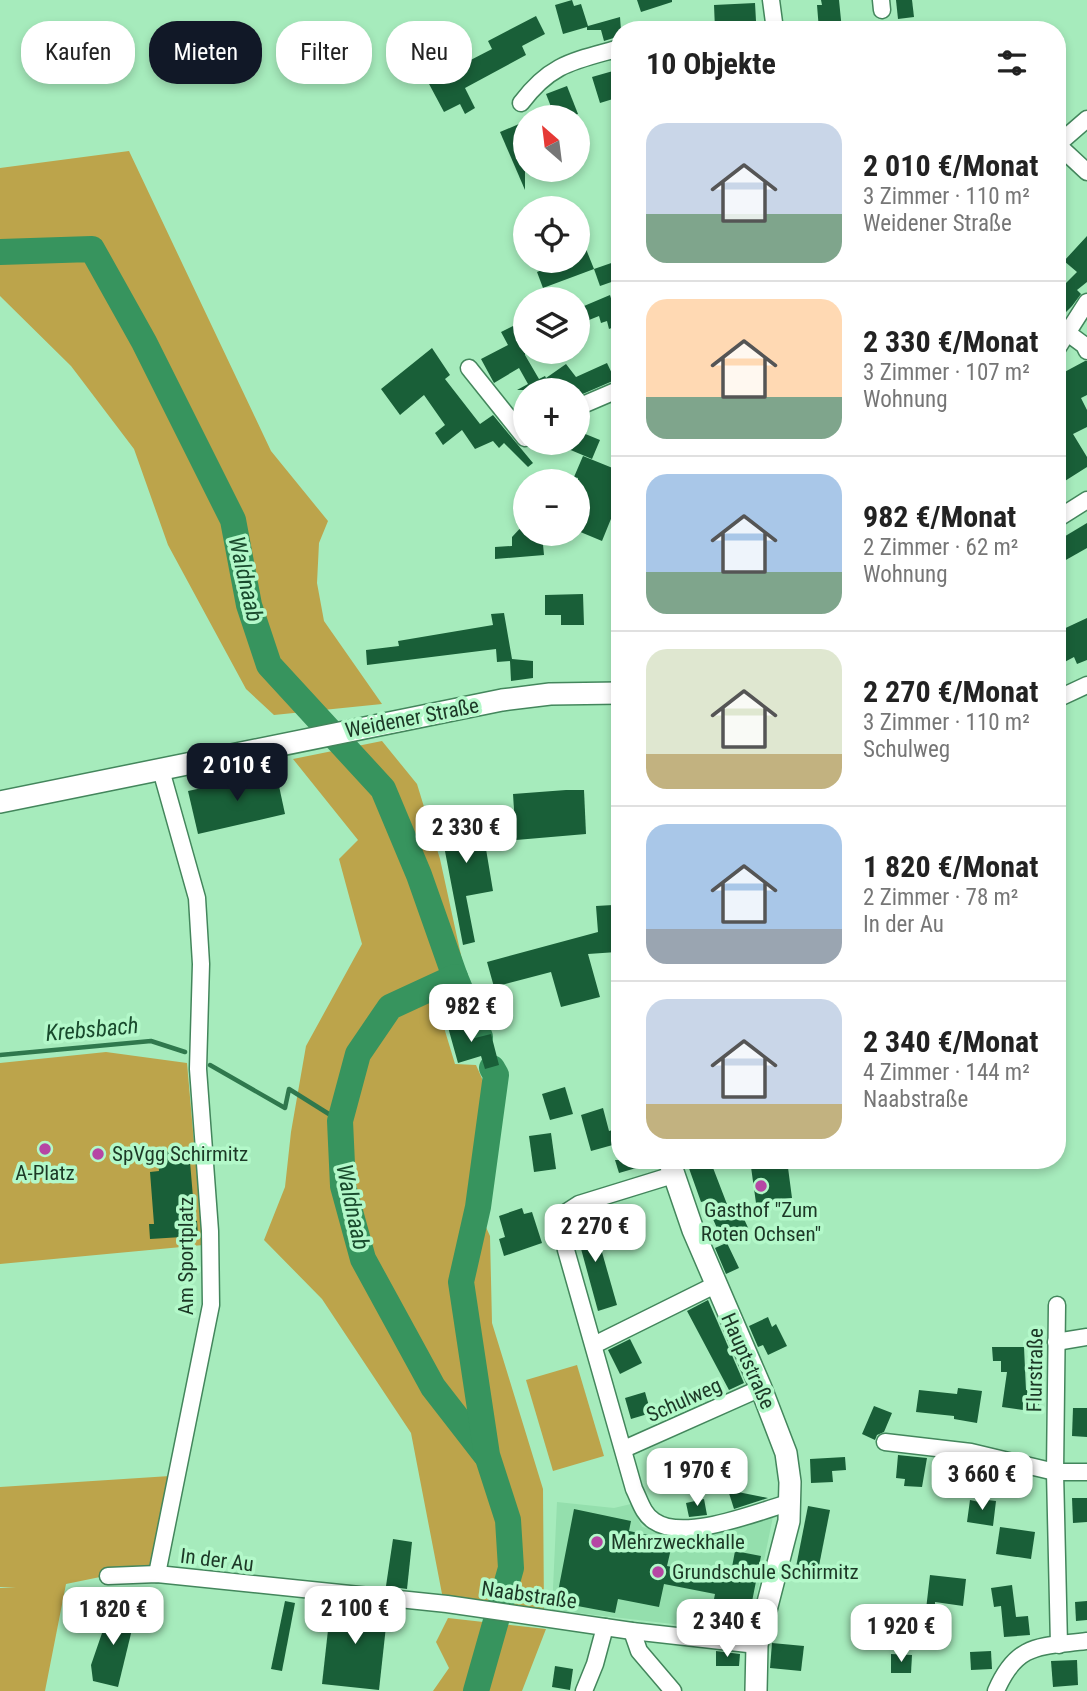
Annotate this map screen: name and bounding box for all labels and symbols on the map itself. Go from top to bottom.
north arrow [513,105,590,182]
water label: Waldnaab [223,534,268,624]
street label: Weidener Straße [343,693,481,743]
pin: 2 010 € [172,744,302,803]
pin: 2 330 € [401,806,531,865]
pin: 982 € [422,984,520,1044]
water label: Krebsbach [44,1012,140,1047]
marker: A-Platz [37,1141,53,1157]
place label: SpVgg Schirmitz [112,1142,248,1166]
marker: SpVgg Schirmitz [90,1146,106,1162]
place label: A-Platz [15,1161,75,1185]
water label: Waldnaab [330,1162,375,1252]
marker: Gasthof "Zum Roten Ochsen" [753,1178,769,1194]
street label: Am Sportplatz [174,1197,198,1315]
place label: Gasthof "Zum Roten Ochsen" [701,1198,821,1246]
pin: 2 270 € [530,1204,660,1264]
street label: Hauptstraße [716,1309,780,1413]
street label: Flurstraße [1022,1328,1048,1412]
street label: Schulweg [643,1373,725,1427]
pin: 1 970 € [632,1448,762,1508]
pin: 3 660 € [917,1452,1047,1512]
place label: Mehrzweckhalle [611,1530,745,1554]
marker: Mehrzweckhalle [589,1534,605,1550]
street label: In der Au [179,1544,255,1576]
place label: Grundschule Schirmitz [672,1560,859,1584]
marker: Grundschule Schirmitz [650,1564,666,1580]
street label: Naabstraße [480,1576,578,1614]
pin: 2 100 € [290,1586,420,1646]
pin: 1 820 € [48,1588,178,1647]
pin: 2 340 € [662,1600,792,1659]
pin: 1 920 € [836,1604,966,1664]

